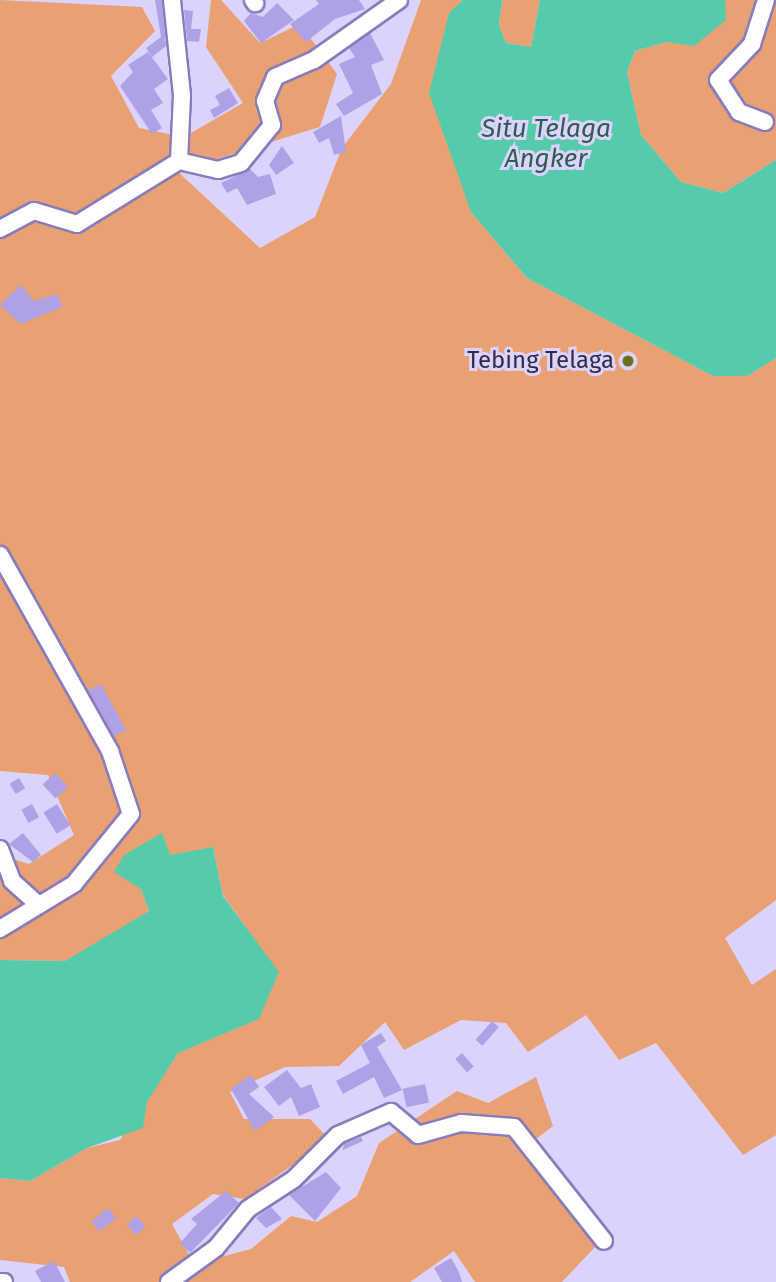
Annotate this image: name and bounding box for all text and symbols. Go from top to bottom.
water label: Situ Telaga Angker [481,113,611,174]
place label: Tebing Telaga [467,347,614,375]
marker: Tebing Telaga [620,353,636,369]

